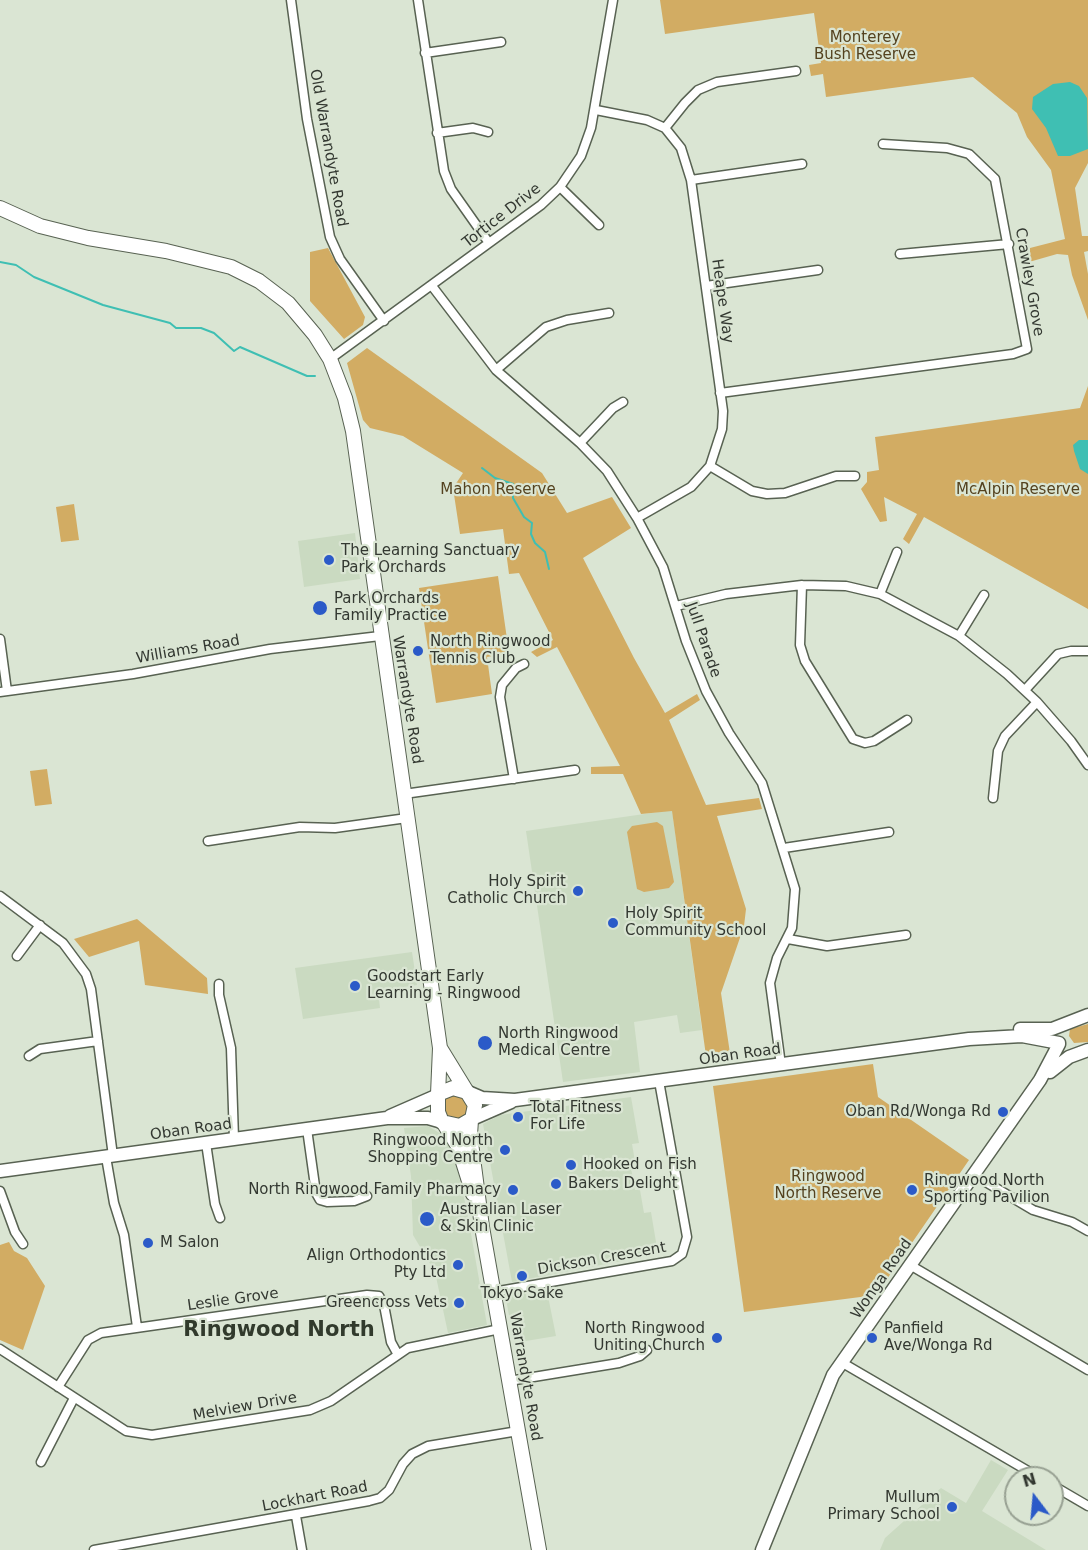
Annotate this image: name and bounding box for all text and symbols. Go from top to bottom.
park label: Monterey Bush Reserve [814,29,916,64]
street label: Old Warrandyte Road [305,68,351,228]
street label: Tortice Drive [459,180,545,252]
street label: Crawley Grove [1011,226,1047,338]
street label: Heape Way [707,258,737,344]
park label: Mahon Reserve [440,481,556,499]
park label: McAlpin Reserve [956,481,1080,499]
place label: The Learning Sanctuary Park Orchards [341,542,520,577]
marker: The Learning Sanctuary Park Orchards [322,553,336,567]
place label: Park Orchards Family Practice [334,590,447,625]
marker: Park Orchards Family Practice [311,599,329,617]
street label: Jull Parade [682,600,724,680]
street label: Williams Road [135,632,241,668]
place label: North Ringwood Tennis Club [430,633,550,668]
street label: Warrandyte Road [388,635,426,765]
marker: North Ringwood Tennis Club [411,644,425,658]
place label: Holy Spirit Catholic Church [447,873,566,908]
marker: Holy Spirit Catholic Church [571,884,585,898]
place label: Holy Spirit Community School [625,905,766,940]
marker: Holy Spirit Community School [606,916,620,930]
place label: Goodstart Early Learning - Ringwood [367,968,521,1003]
marker: Goodstart Early Learning - Ringwood [348,979,362,993]
place label: North Ringwood Medical Centre [498,1025,618,1060]
marker: North Ringwood Medical Centre [476,1034,494,1052]
street label: Oban Road [698,1040,782,1070]
place label: Total Fitness For Life [530,1099,622,1134]
place label: Oban Rd/Wonga Rd [845,1103,991,1121]
marker: Oban Rd/Wonga Rd [996,1105,1010,1119]
marker: Total Fitness For Life [511,1110,525,1124]
street label: Oban Road [149,1115,233,1145]
place label: Ringwood North Shopping Centre [368,1132,493,1167]
marker: Ringwood North Shopping Centre [498,1143,512,1157]
place label: Hooked on Fish [583,1156,697,1174]
marker: Hooked on Fish [564,1158,578,1172]
park label: Ringwood North Reserve [774,1168,882,1203]
place label: Ringwood North Sporting Pavilion [924,1172,1050,1207]
place label: Bakers Delight [568,1175,678,1193]
marker: Bakers Delight [549,1177,563,1191]
place label: North Ringwood Family Pharmacy [248,1181,501,1199]
marker: North Ringwood Family Pharmacy [506,1183,520,1197]
marker: Ringwood North Sporting Pavilion [905,1183,919,1197]
place label: Australian Laser & Skin Clinic [440,1201,561,1236]
marker: Australian Laser & Skin Clinic [418,1210,436,1228]
place label: M Salon [160,1234,219,1252]
street label: Wonga Road [848,1235,916,1323]
marker: M Salon [141,1236,155,1250]
street label: Dickson Crescent [536,1239,668,1279]
place label: Align Orthodontics Pty Ltd [307,1247,446,1282]
marker: Align Orthodontics Pty Ltd [451,1258,465,1272]
marker: Tokyo Sake [515,1269,529,1283]
street label: Leslie Grove [186,1285,280,1315]
place label: Tokyo Sake [481,1285,563,1303]
place label: Greencross Vets [326,1294,447,1312]
marker: Greencross Vets [452,1296,466,1310]
street label: Warrandyte Road [505,1312,545,1442]
district label: Ringwood North [183,1318,375,1344]
place label: North Ringwood Uniting Church [585,1320,705,1355]
place label: Panfield Ave/Wonga Rd [884,1320,993,1355]
marker: North Ringwood Uniting Church [710,1331,724,1345]
marker: Panfield Ave/Wonga Rd [865,1331,879,1345]
street label: Melview Drive [191,1389,299,1425]
north arrow [1004,1466,1064,1526]
text: N [1020,1469,1038,1491]
street label: Lockhart Road [261,1478,369,1516]
place label: Mullum Primary School [827,1489,940,1524]
marker: Mullum Primary School [945,1500,959,1514]

